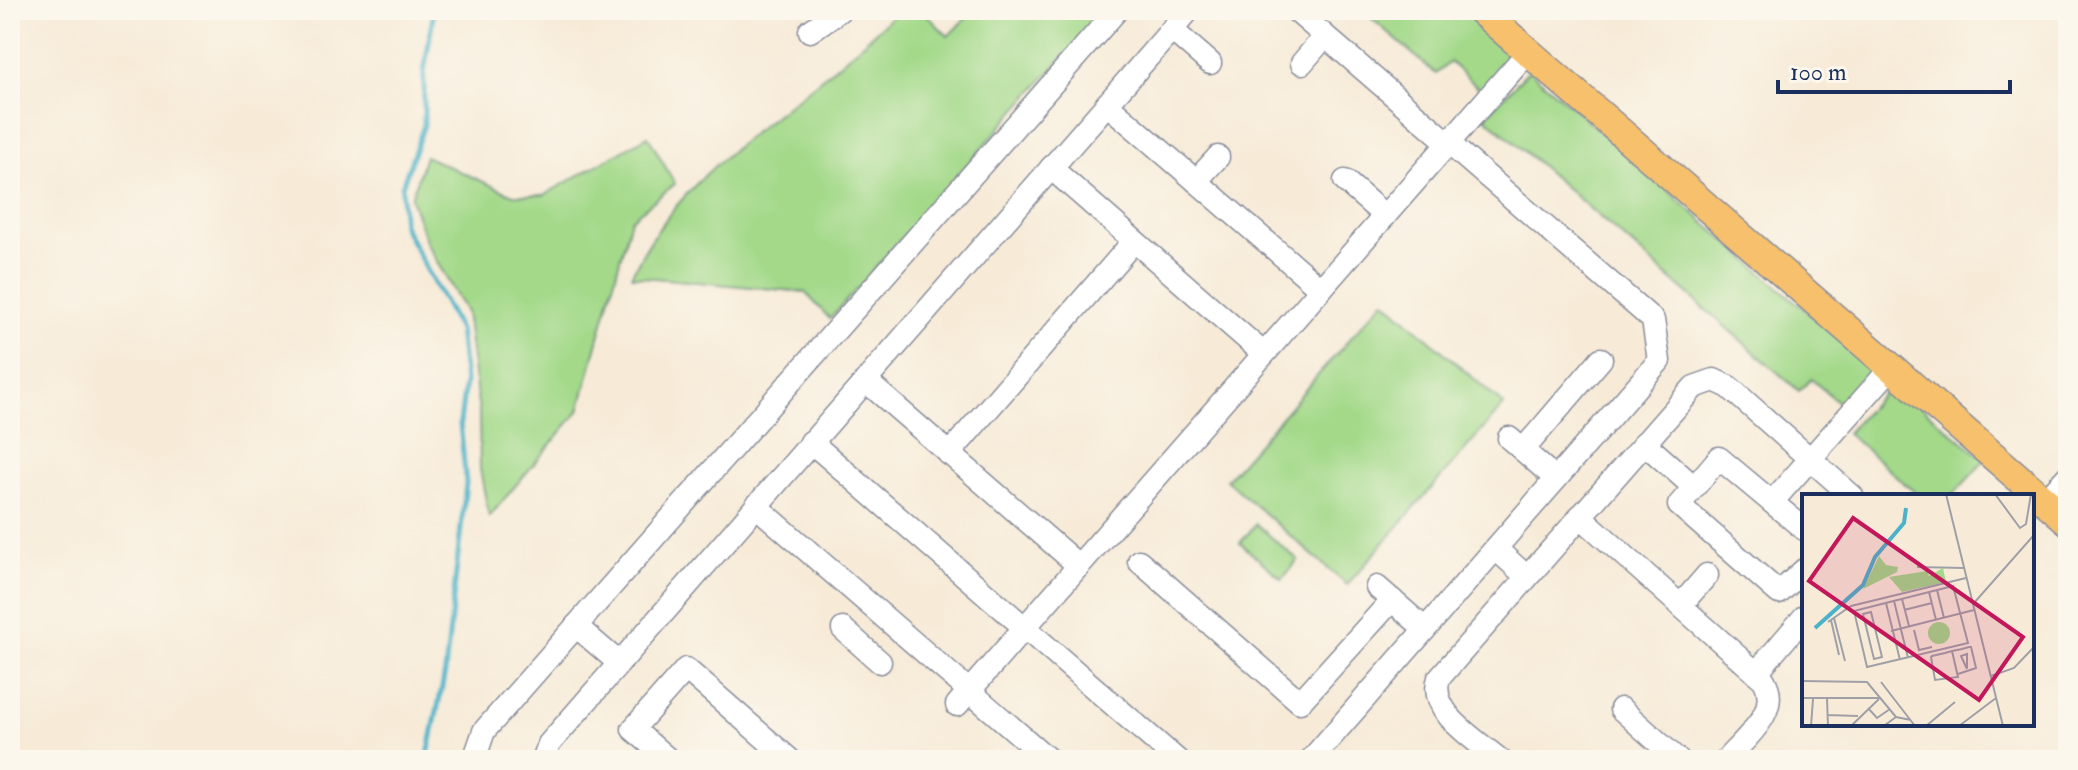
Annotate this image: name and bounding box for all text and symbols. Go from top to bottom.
scale bar [1778,44,2010,94]
text: 100 m [1790,57,1847,88]
inset map [1802,494,2034,726]

